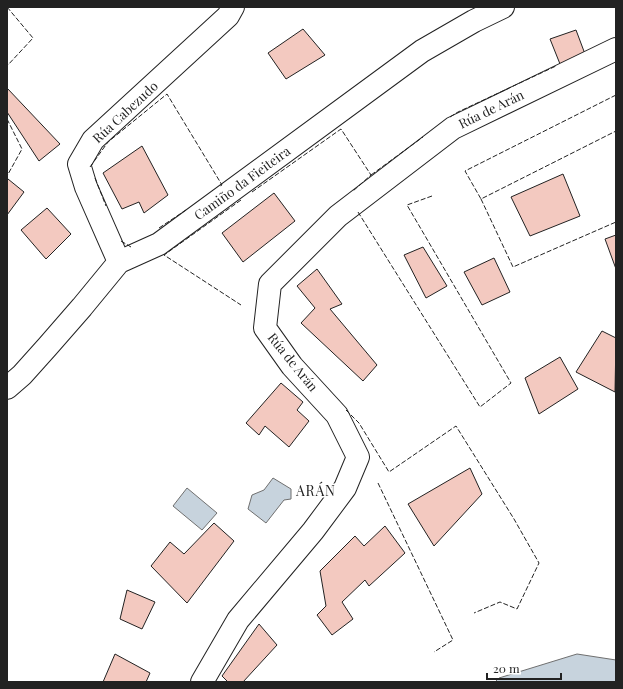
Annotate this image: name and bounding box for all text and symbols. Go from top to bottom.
street label: Rúa Cabezudo [88,77,161,146]
street label: Rúa de Arán [455,85,526,132]
street label: Camiño da Fieiteira [190,142,294,223]
street label: Rúa de Arán [265,329,322,395]
district label: ARÁN [295,481,336,500]
scale bar [487,655,561,681]
text: 20 m [493,660,520,676]

